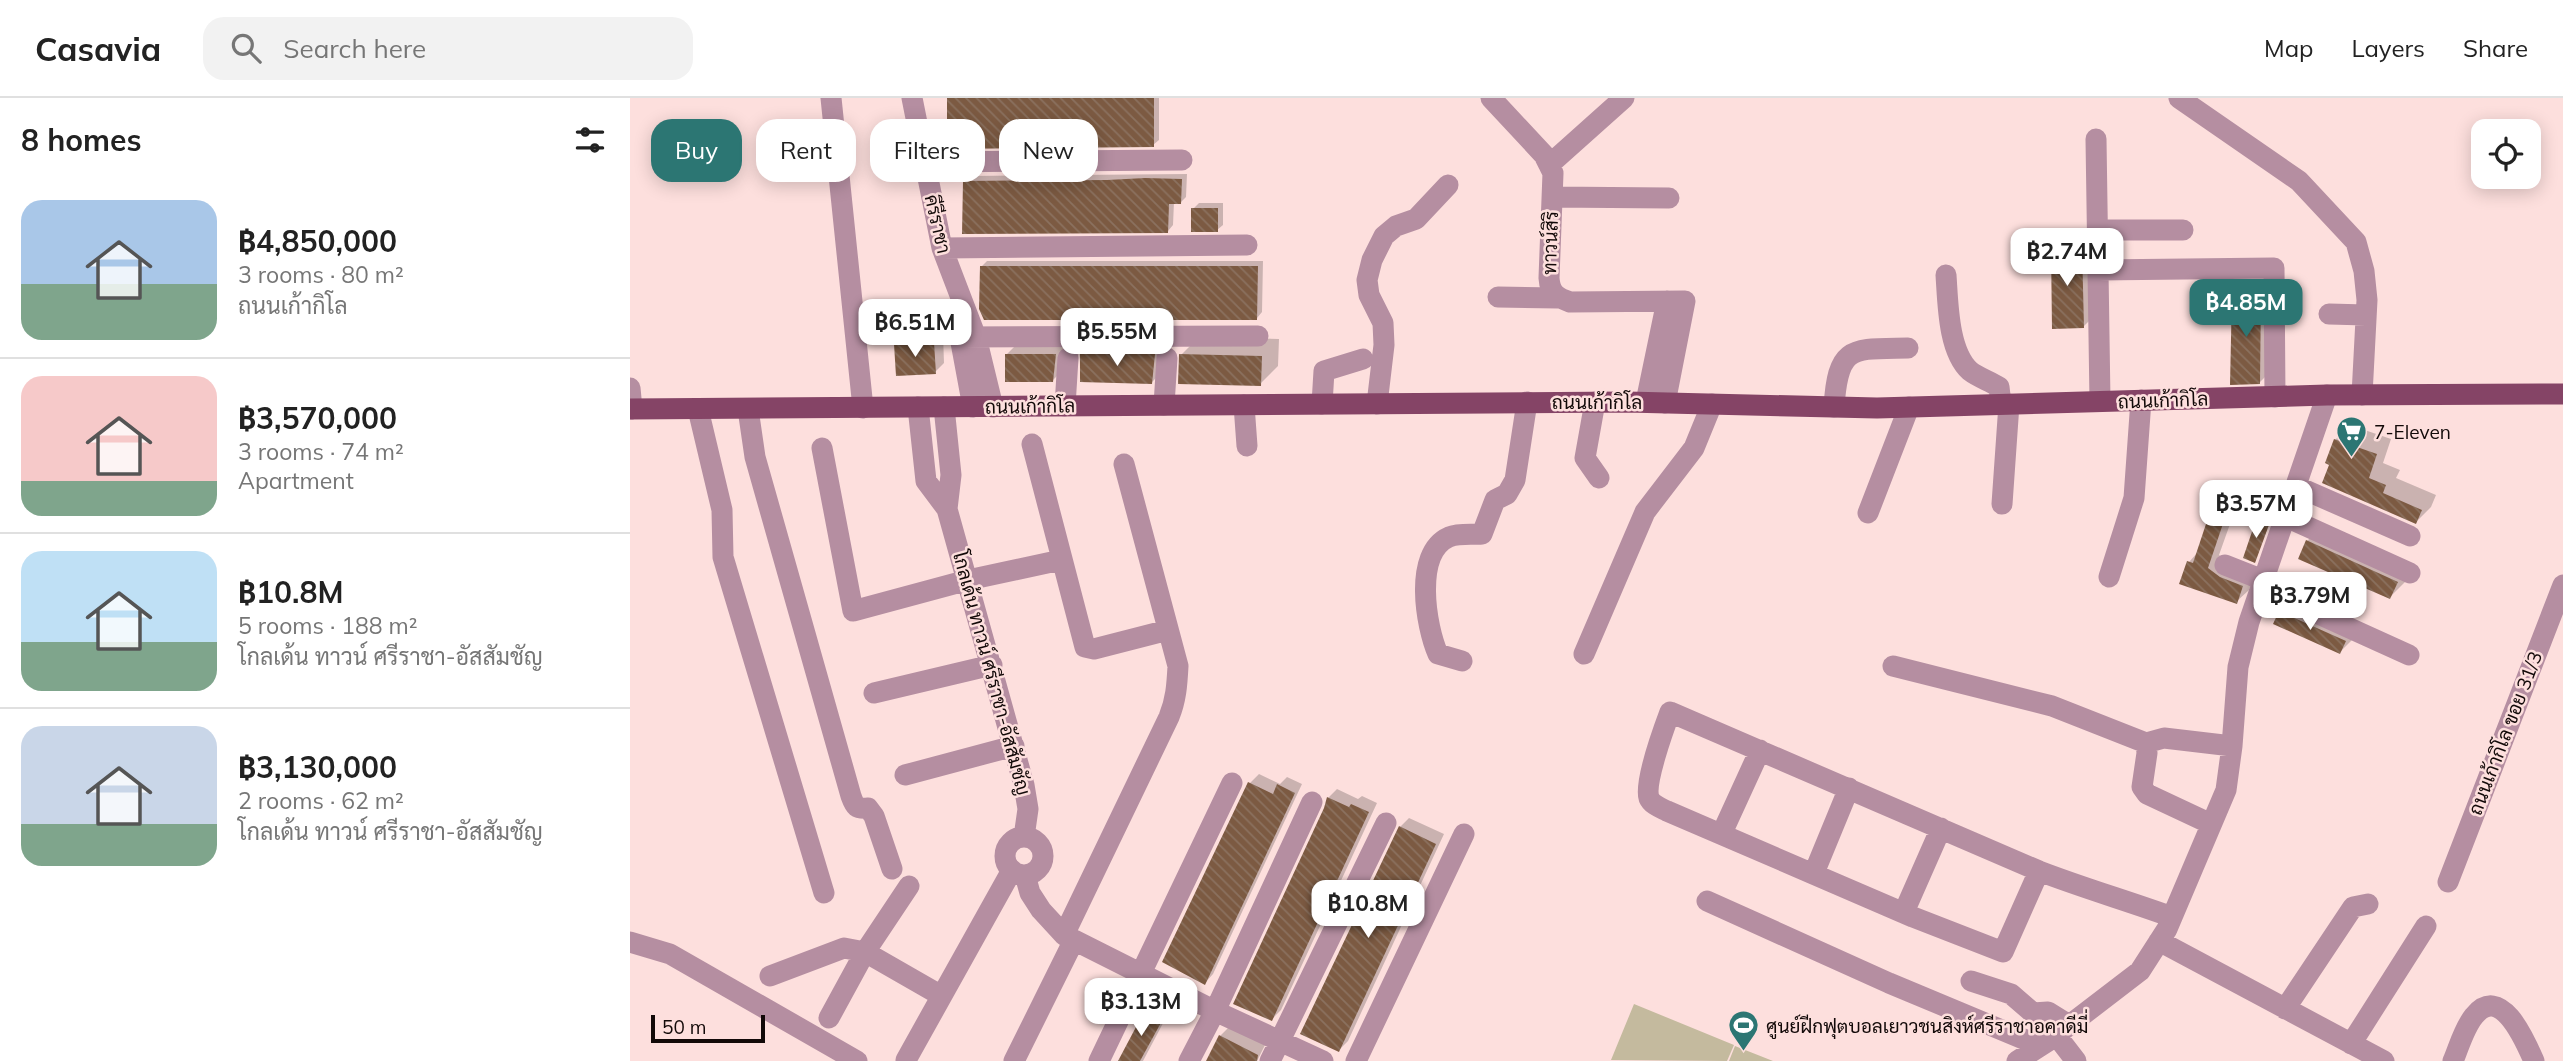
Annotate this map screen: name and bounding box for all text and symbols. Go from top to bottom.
search box [203,17,693,80]
text: Casavia [35,28,161,69]
icon: search [227,29,265,67]
text: Search here [283,32,426,65]
text: Map [2264,33,2313,63]
text: Layers [2351,33,2425,63]
text: Share [2463,33,2528,63]
chip: Buy [651,119,742,182]
chip: Rent [756,119,856,182]
chip: Filters [870,119,985,182]
chip: New [999,119,1098,182]
map controls [2471,119,2541,189]
button: locate [2471,119,2541,189]
text: 8 homes [21,121,142,159]
icon: filters [571,121,609,159]
street label: คีรีราชา [920,192,956,256]
street label: ทาวน์สิริ [1537,211,1563,275]
text: ฿4,850,000 [238,222,397,260]
icon: home [77,228,161,312]
pin: ฿2.74M [2010,228,2124,288]
text: ฿2.74M [2027,236,2107,265]
text: 3 rooms · 80 m² [238,260,404,289]
pin: ฿4.85M [2189,280,2303,339]
text: ฿4.85M [2206,287,2286,316]
text: ถนนเก้ากิโล [238,291,348,320]
pin: ฿6.51M [858,300,972,359]
text: ฿6.51M [875,307,955,336]
pin: ฿5.55M [1060,308,1174,368]
text: ฿5.55M [1077,316,1157,345]
street label: ถนนเก้ากิโล [2117,386,2209,414]
street label: ถนนเก้ากิโล [1552,390,1642,414]
street label: ถนนเก้ากิโล [985,393,1075,419]
text: ฿3,570,000 [238,399,397,437]
icon: home [77,404,161,488]
supermarket icon: 7-Eleven [2334,415,2368,459]
place label: 7-Eleven [2374,420,2451,444]
text: 3 rooms · 74 m² [238,437,404,466]
text: Apartment [238,466,354,495]
pin: ฿3.57M [2199,480,2313,540]
text: ฿3.57M [2216,488,2296,517]
street label: โกลเด้น ทาวน์ ศรีราชา-อัสสัมชัญ [948,547,1036,798]
text: ฿10.8M [238,573,344,611]
pin: ฿3.79M [2253,573,2367,632]
icon: home [77,579,161,663]
text: ฿3.79M [2270,580,2350,609]
text: 5 rooms · 188 m² [238,611,418,640]
text: โกลเด้น ทาวน์ ศรีราชา-อัสสัมชัญ [238,642,543,671]
street label: ถนนเก้ากิโล ขอย 31/3 [2463,648,2547,818]
text: ฿3,130,000 [238,748,397,786]
icon: home [77,754,161,838]
text: 2 rooms · 62 m² [238,786,404,815]
text: โกลเด้น ทาวน์ ศรีราชา-อัสสัมชัญ [238,817,543,846]
pin: ฿10.8M [1311,880,1425,940]
text: ฿10.8M [1328,888,1408,917]
pin: ฿3.13M [1084,978,1198,1038]
text: ฿3.13M [1101,986,1181,1015]
sports icon: ศูนย์ฝีกฟุตบอลเยาวชนสิงห์ศรีราชาอคาดีมี่ [1726,1009,1760,1053]
place label: ศูนย์ฝีกฟุตบอลเยาวชนสิงห์ศรีราชาอคาดีมี่ [1766,1009,2088,1040]
scale bar [651,1012,765,1044]
text: 50 m [662,1015,706,1039]

